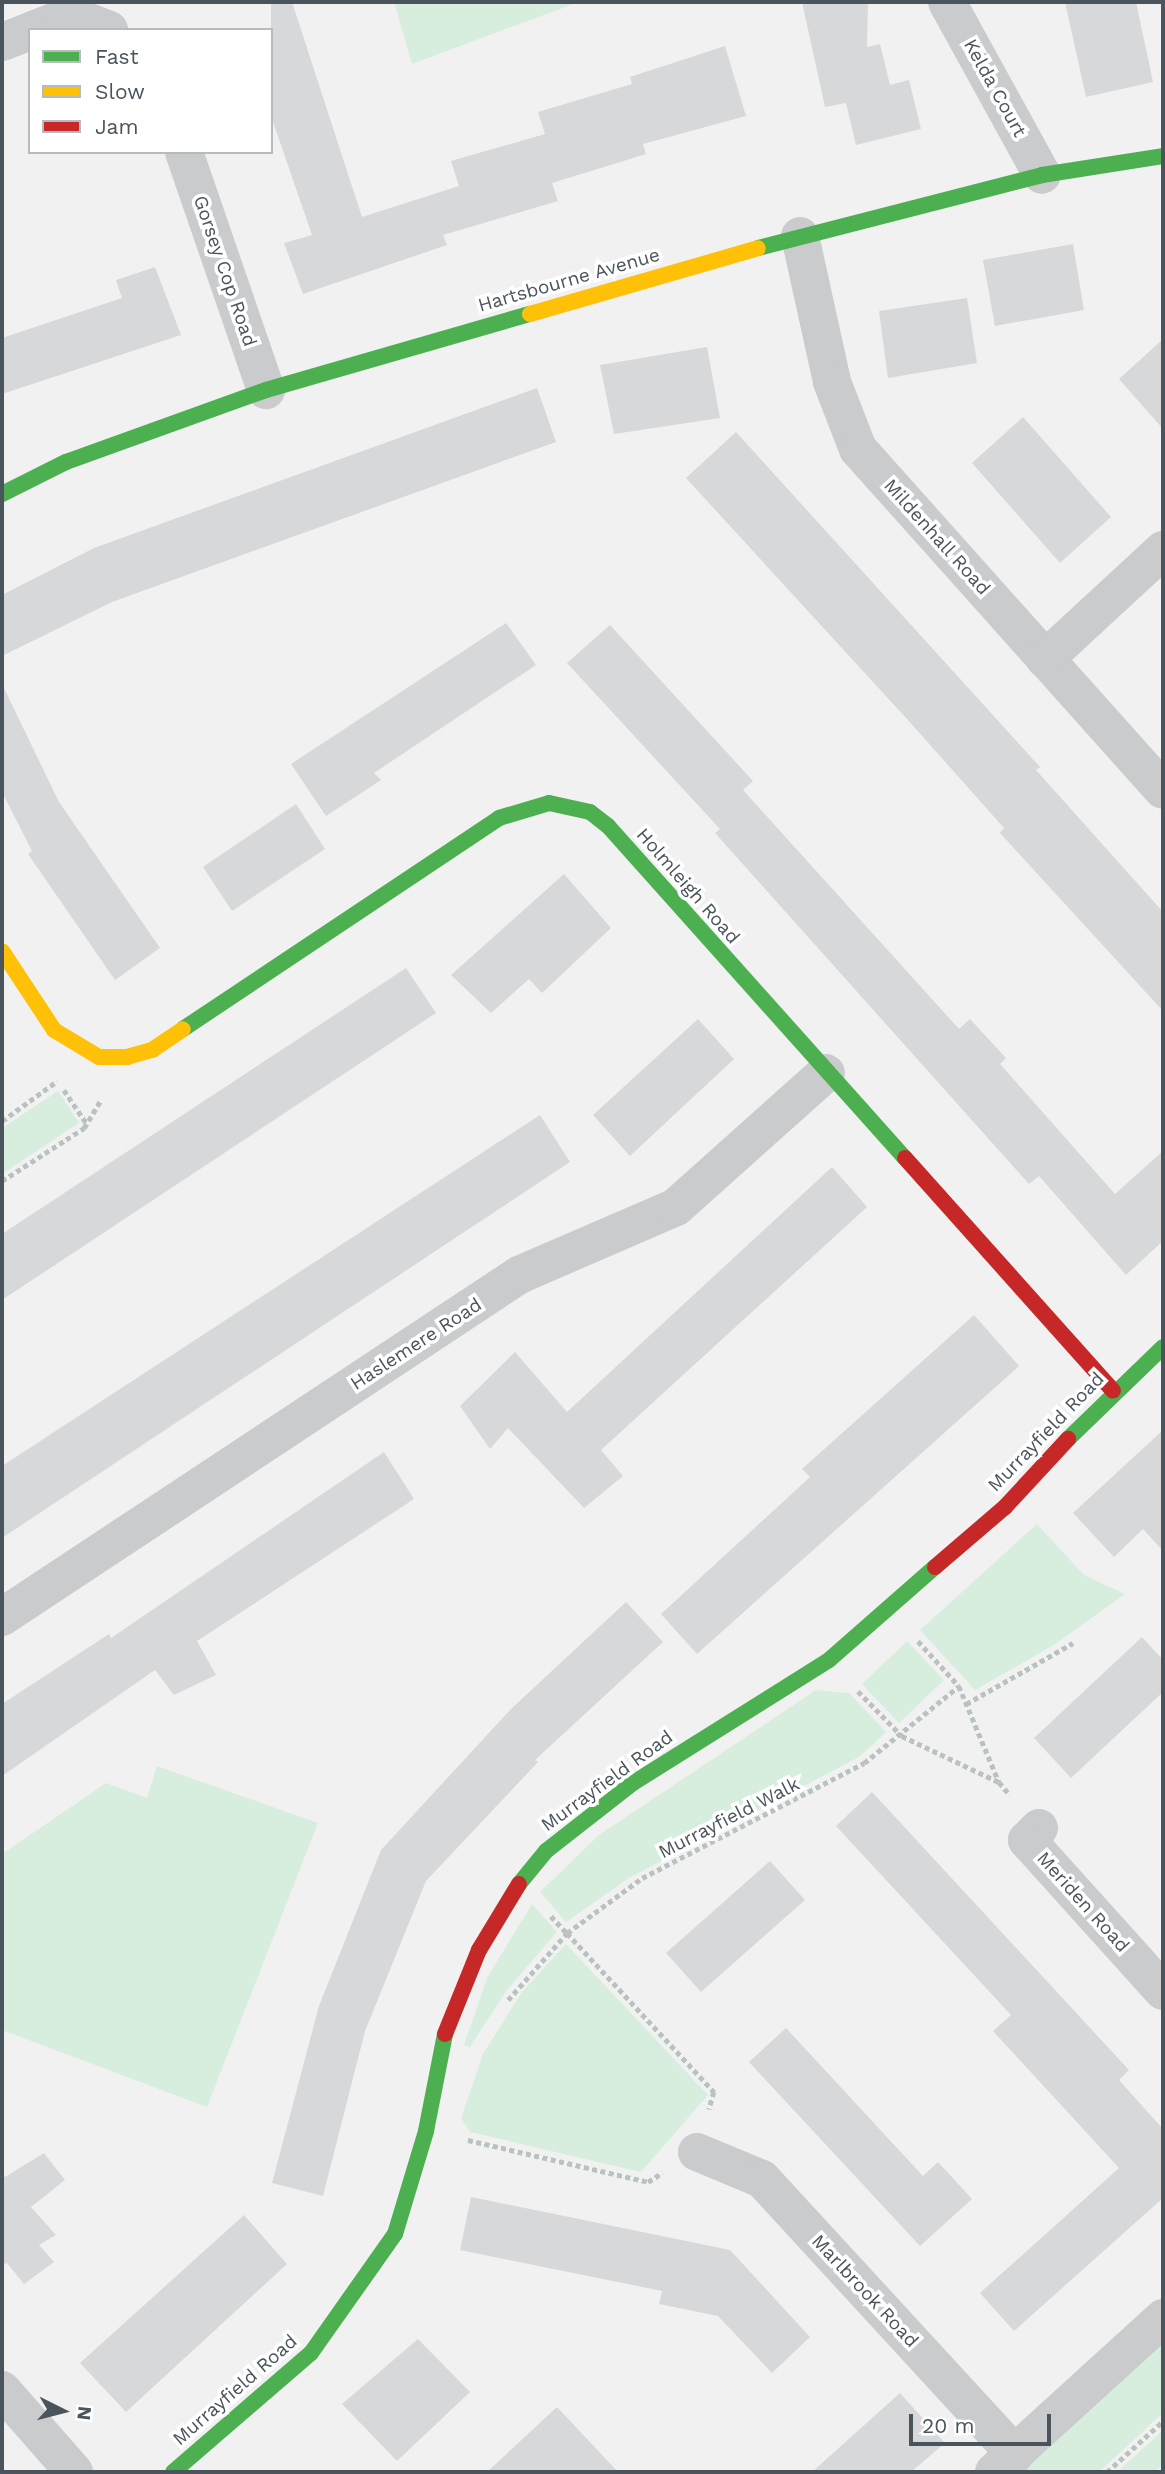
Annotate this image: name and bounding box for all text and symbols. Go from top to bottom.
legend [28,28,273,154]
street label: Kelda Court [959,35,1031,141]
text: Fast [95,44,139,69]
text: Slow [95,79,145,104]
text: Jam [95,114,138,139]
street label: Gorsey Cop Road [188,192,262,350]
street label: Hartsbourne Avenue [475,243,663,317]
street label: Mildenhall Road [879,474,995,600]
street label: Holmleigh Road [632,824,744,948]
street label: Haslemere Road [346,1293,486,1395]
street label: Murrayfield Road [983,1368,1109,1496]
street label: Murrayfield Road [537,1726,677,1836]
street label: Murrayfield Walk [655,1773,803,1863]
street label: Meriden Road [1032,1847,1134,1957]
street label: Marlbrook Road [807,2230,923,2352]
street label: Murrayfield Road [168,2330,302,2450]
north arrow [28,2376,98,2446]
scale bar [913,2400,1055,2444]
text: N [72,2405,97,2421]
text: 20 m [922,2413,974,2438]

